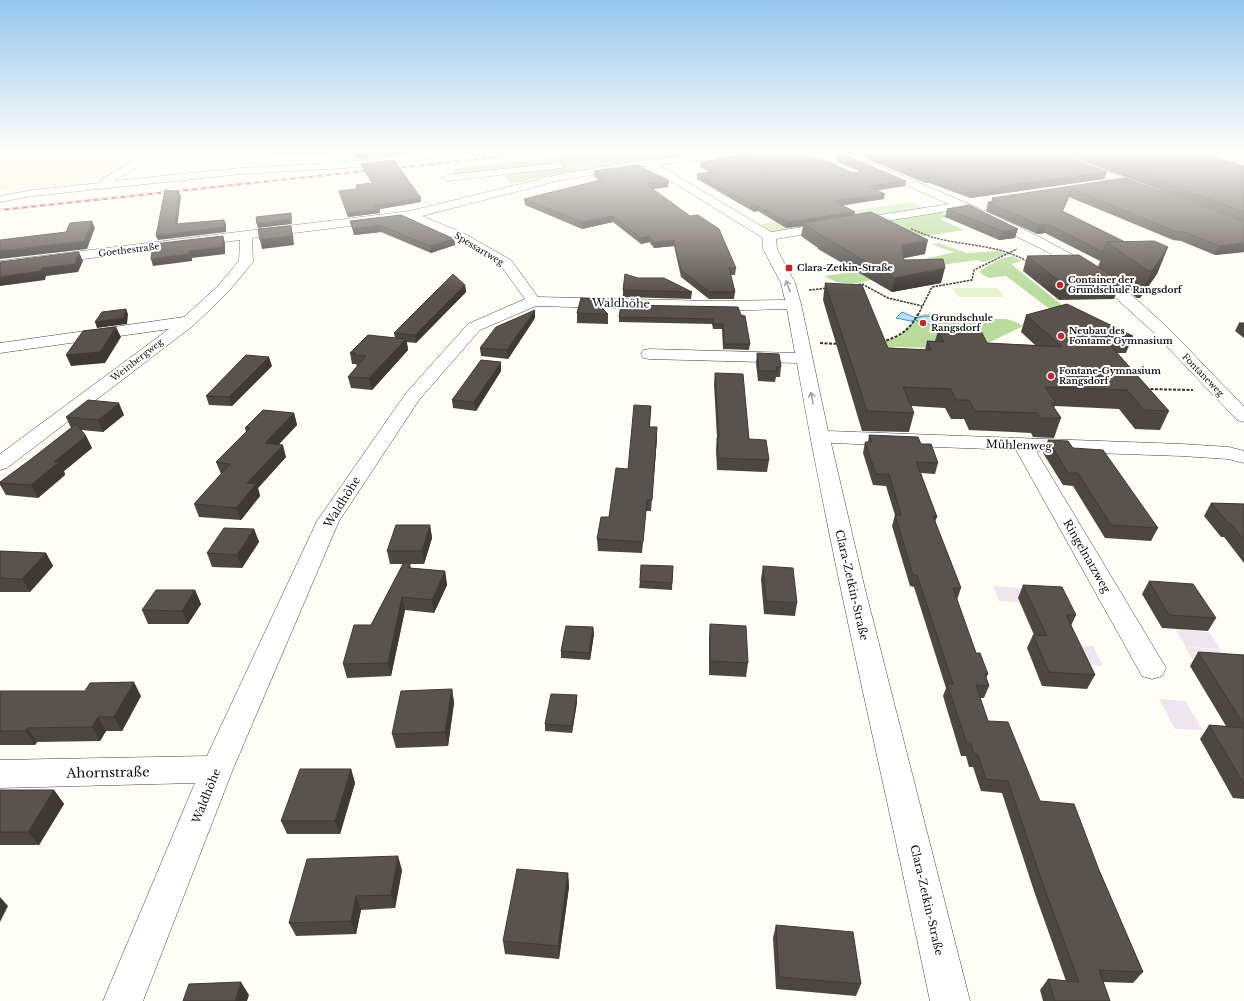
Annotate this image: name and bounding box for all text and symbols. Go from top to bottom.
street label: Spessartweg [452,229,507,268]
street label: Goethestraße [98,240,160,259]
place label: Clara-Zetkin-Straße [797,262,893,273]
marker: Clara-Zetkin-Straße [784,263,794,273]
place label: Container der Grundschule Rangsdorf [1068,274,1183,295]
marker: Container der Grundschule Rangsdorf [1055,280,1065,290]
one-way arrow [784,281,792,293]
street label: Waldhöhe [591,295,650,311]
place label: Grundschule Rangsdorf [931,312,993,333]
marker: Grundschule Rangsdorf [918,318,928,328]
place label: Neubau des Fontame Gymnasium [1069,325,1173,346]
marker: Neubau des Fontame Gymnasium [1056,331,1066,341]
street label: Weinbergweg [108,335,165,384]
street label: Fontaneweg [1180,351,1227,399]
place label: Fontane-Gymnasium Rangsdorf [1059,365,1161,386]
marker: Fontane-Gymnasium Rangsdorf [1046,371,1056,381]
one-way arrow [807,392,815,405]
street label: Mühlenweg [986,437,1053,453]
street label: Waldhöhe [320,474,363,531]
street label: Ringelnatzweg [1060,517,1114,596]
street label: Clara-Zetkin-Straße [832,528,872,642]
street label: Ahornstraße [65,763,150,782]
street label: Waldhöhe [188,767,223,826]
street label: Clara-Zetkin-Straße [907,843,947,957]

